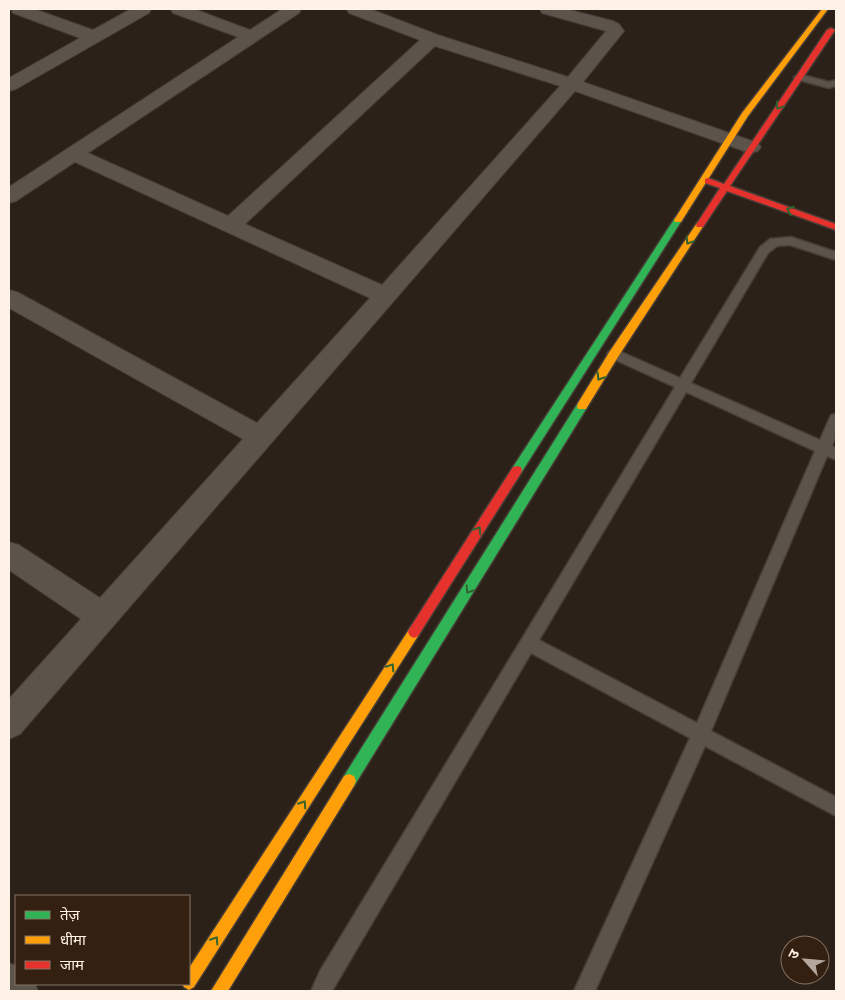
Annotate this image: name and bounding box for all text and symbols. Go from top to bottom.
one-way arrow [776,100,785,110]
one-way arrow [787,206,795,216]
one-way arrow [685,236,695,245]
one-way arrow [597,372,606,381]
one-way arrow [472,527,482,536]
one-way arrow [465,584,475,593]
one-way arrow [384,663,394,672]
one-way arrow [297,800,306,809]
legend [15,895,190,985]
text: तेज़ [60,906,81,924]
text: धीमा [60,931,87,949]
north arrow [780,935,830,985]
one-way arrow [209,937,218,946]
text: उ [784,946,803,961]
text: जाम [60,956,85,974]

